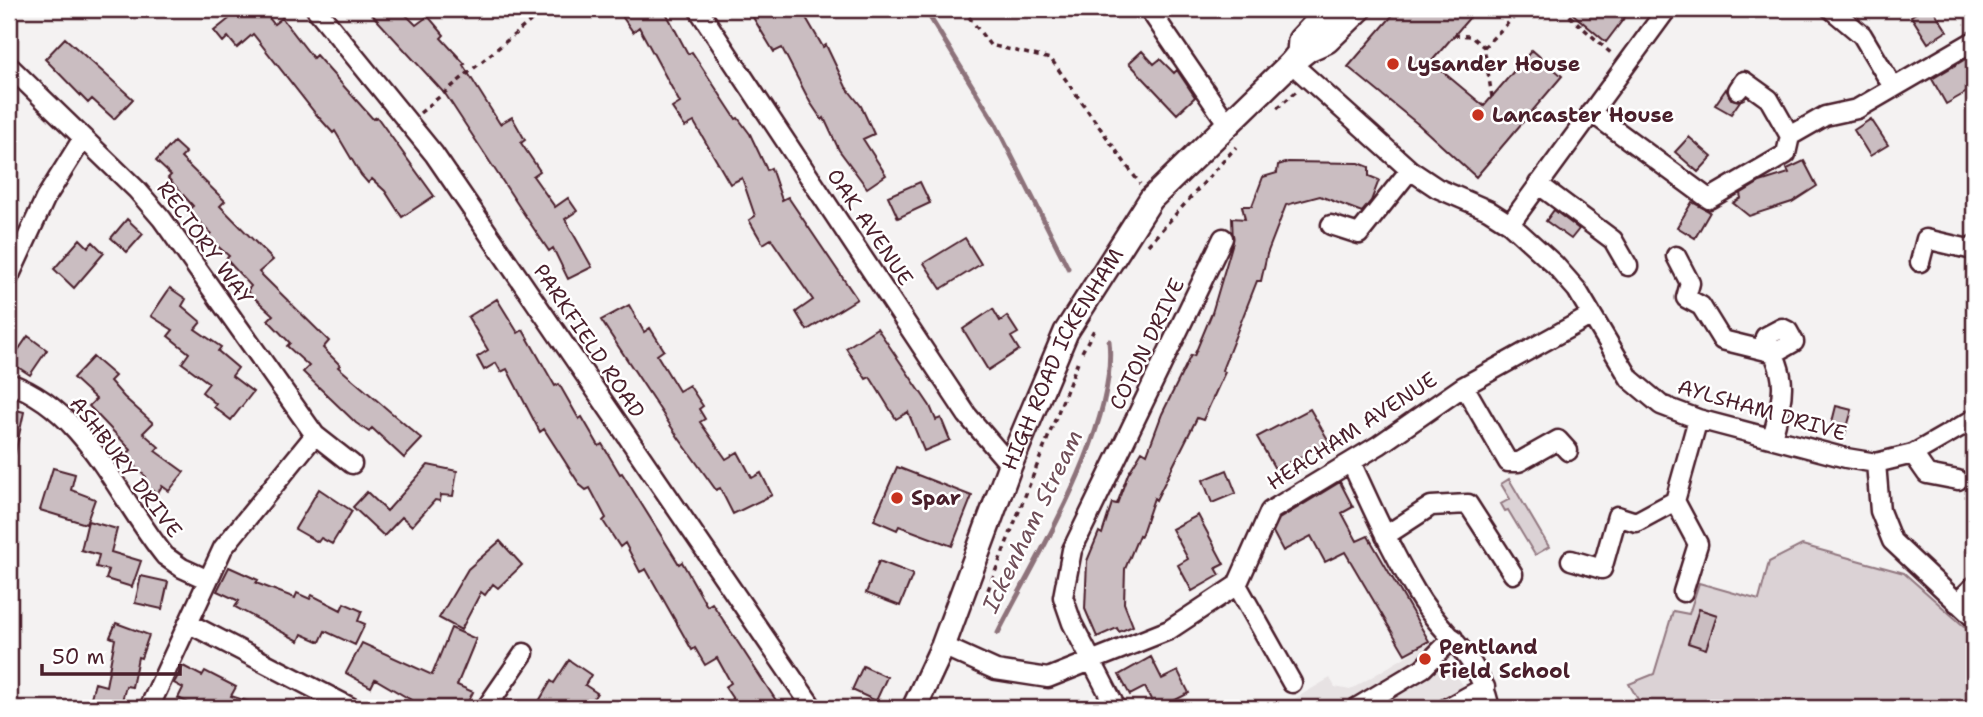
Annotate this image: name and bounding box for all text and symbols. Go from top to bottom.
place label: Lysander House [1407,50,1580,78]
marker: Lysander House [1385,56,1401,72]
place label: Lancaster House [1492,101,1674,129]
marker: Lancaster House [1470,107,1486,123]
street label: OAK AVENUE [820,163,920,291]
street label: RECTORY WAY [151,176,260,311]
street label: HIGH ROAD ICKENHAM [995,243,1130,474]
street label: PARKFIELD ROAD [527,258,651,424]
street label: COTON DRIVE [1103,273,1191,415]
street label: HEACHAM AVENUE [1262,365,1442,497]
street label: AYLSHAM DRIVE [1674,373,1850,447]
street label: ASHBURY DRIVE [64,390,188,544]
water label: Ickenham Stream [974,425,1089,618]
place label: Spar [911,484,961,512]
marker: Spar [889,490,905,506]
scale bar [42,633,180,677]
place label: Pentland Field School [1439,633,1570,685]
text: 50 m [52,643,105,671]
marker: Pentland Field School [1417,651,1433,667]

